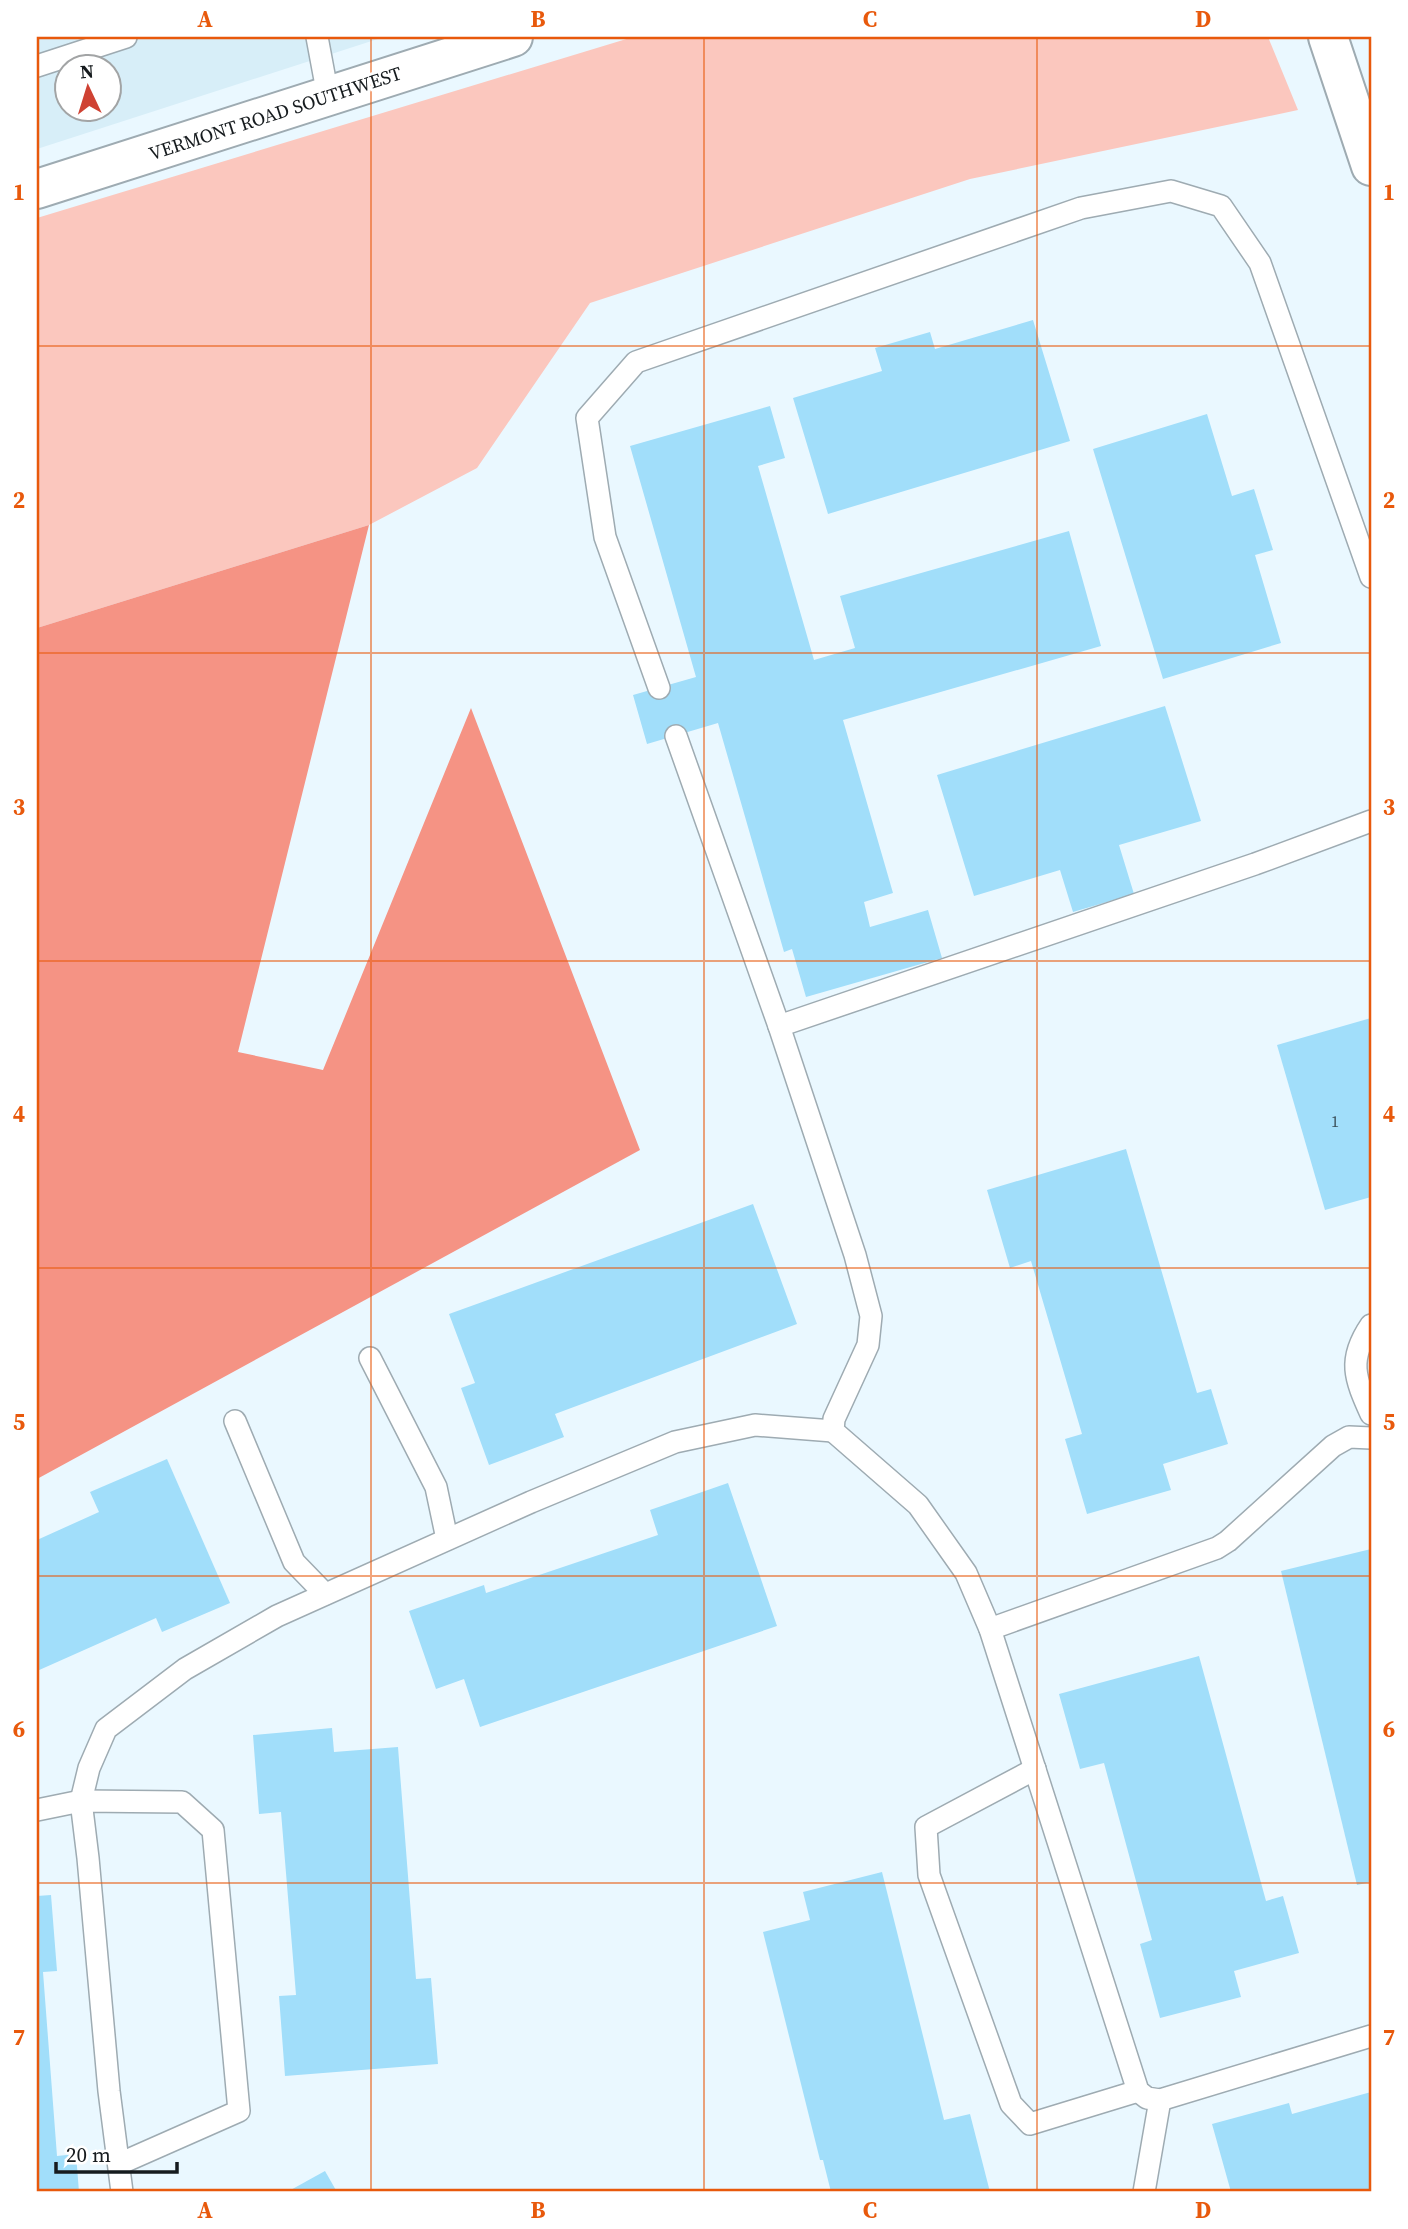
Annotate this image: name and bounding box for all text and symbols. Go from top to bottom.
text: A [197,3,213,35]
text: B [531,3,546,35]
text: C [863,3,877,35]
text: D [1195,3,1211,35]
north arrow [52,52,122,122]
text: N [79,58,95,84]
street label: VERMONT ROAD SOUTHWEST [145,60,405,166]
text: 1 [13,176,25,208]
text: 1 [1383,176,1395,208]
text: 2 [13,484,25,516]
text: 2 [1383,484,1395,516]
text: 3 [13,791,25,823]
text: 3 [1383,791,1395,823]
text: 4 [13,1098,25,1130]
text: 4 [1383,1098,1395,1130]
house number: 1 [1331,1110,1339,1132]
text: 5 [13,1406,25,1438]
text: 5 [1383,1406,1395,1438]
text: 6 [13,1713,25,1745]
text: 6 [1383,1713,1395,1745]
text: 7 [13,2021,25,2053]
text: 7 [1383,2021,1395,2053]
scale bar [56,2131,177,2175]
text: 20 m [66,2140,111,2169]
text: A [197,2194,213,2226]
text: B [531,2194,546,2226]
text: C [863,2194,877,2226]
text: D [1195,2194,1211,2226]

